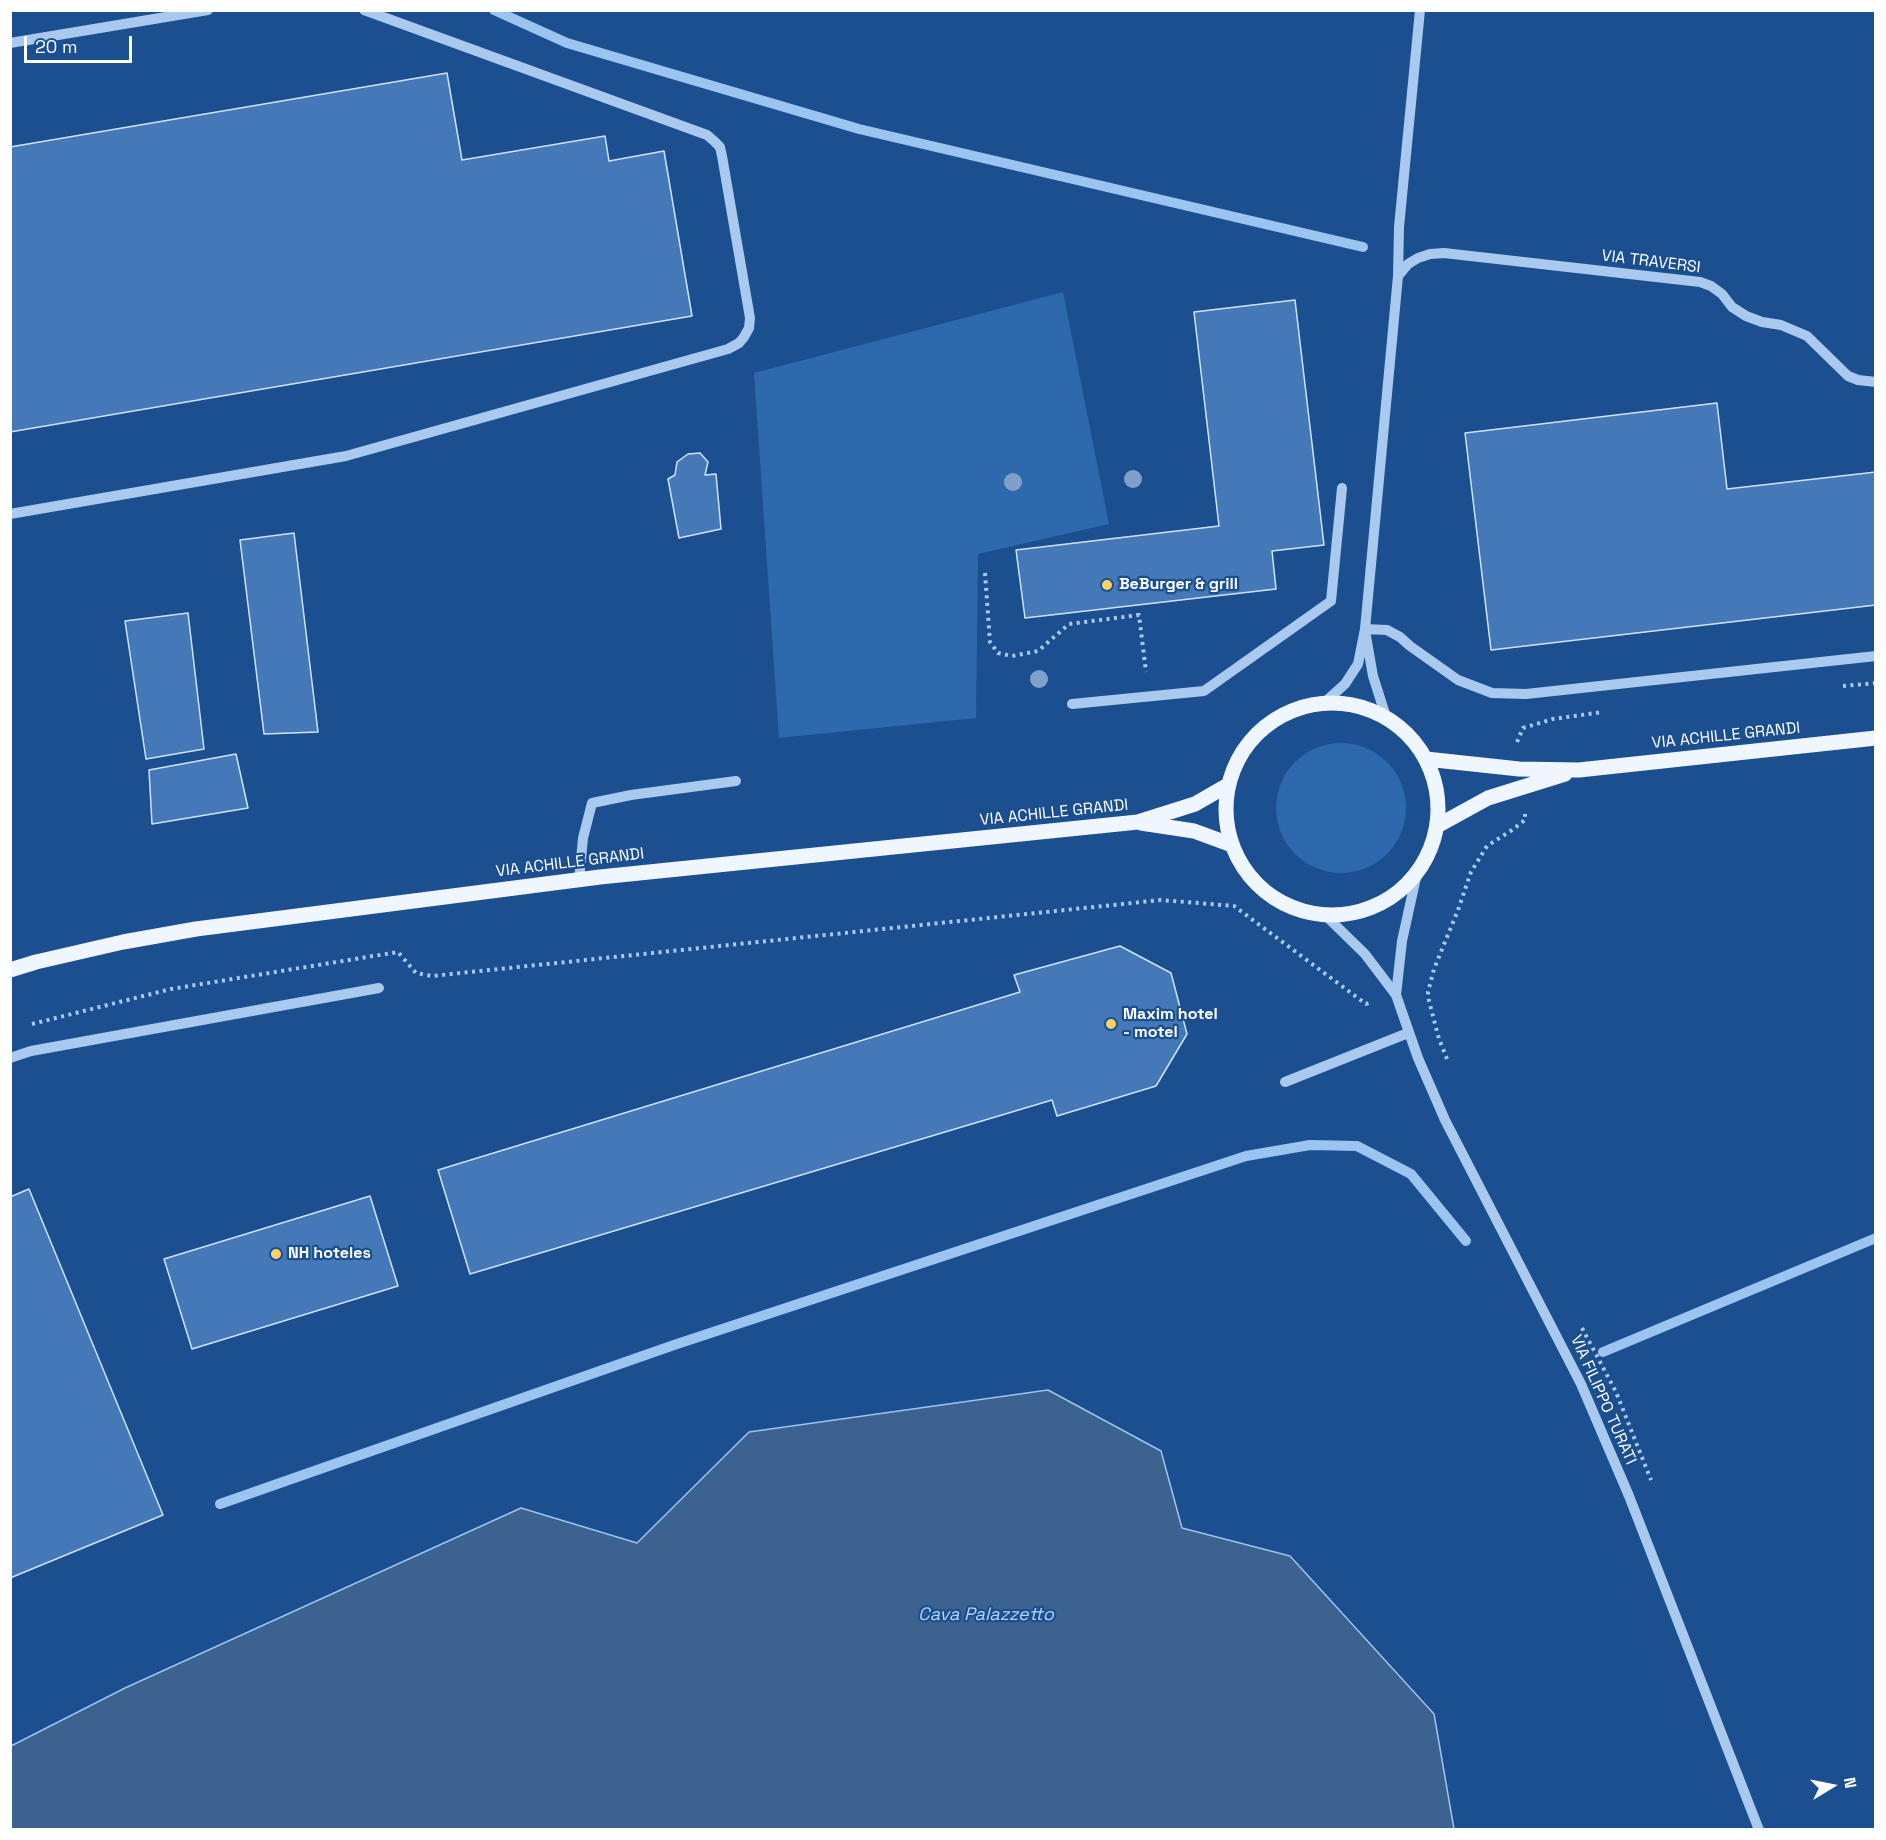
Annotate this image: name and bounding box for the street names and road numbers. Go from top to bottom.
street label: VIA TRAVERSI [1600,246,1702,278]
street label: VIA ACHILLE GRANDI [1651,719,1801,753]
street label: VIA ACHILLE GRANDI [979,796,1129,830]
street label: VIA ACHILLE GRANDI [495,844,645,882]
street label: VIA FILIPPO TURATI [1566,1332,1640,1468]

